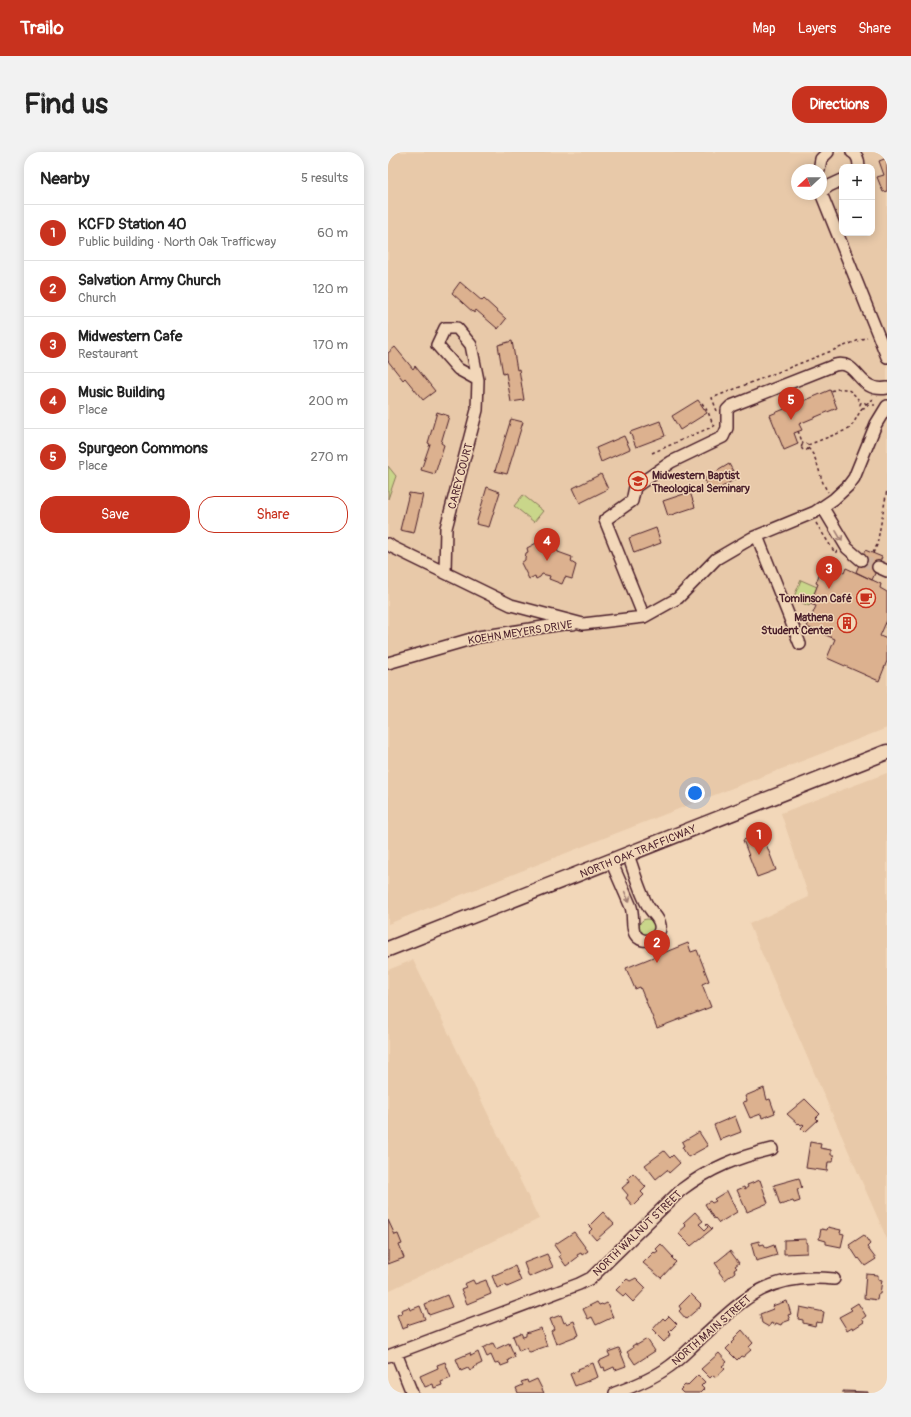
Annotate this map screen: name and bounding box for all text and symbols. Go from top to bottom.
text: Trailo [20,16,64,40]
text: Map [753,20,776,37]
text: Layers [798,20,836,37]
text: Share [858,20,891,37]
button: Directions [792,86,887,123]
text: Find us [24,87,108,122]
north arrow [791,164,827,200]
map controls [839,164,875,236]
button: + [839,164,875,200]
text: Nearby [40,168,89,189]
text: 5 results [301,170,348,186]
button: − [839,200,875,236]
text: KCFD Station 40 [78,215,187,234]
text: 1 [50,225,56,241]
text: 60 m [317,225,348,241]
text: Public building · North Oak Trafficway [78,234,276,250]
text: Salvation Army Church [78,271,221,290]
text: 2 [49,281,57,297]
text: 120 m [312,281,348,297]
text: Church [78,290,116,306]
text: Midwestern Cafe [78,327,182,346]
text: 3 [49,337,57,353]
text: 170 m [313,337,348,353]
text: Restaurant [78,346,138,362]
text: Music Building [78,383,165,402]
pin: 5 [778,387,804,420]
text: 4 [49,393,57,409]
text: 200 m [309,393,348,409]
text: Place [78,402,107,418]
text: Spurgeon Commons [78,439,208,458]
street label: CAREY COURT [445,442,476,511]
text: 5 [49,449,57,465]
text: 270 m [311,449,348,465]
text: Place [78,458,107,474]
place label: Midwestern Baptist Theological Seminary [651,469,750,495]
school or university icon: Midwestern Baptist Theological Seminary [627,470,649,492]
button: Save [40,496,190,533]
button: Share [198,496,348,533]
pin: 4 [534,528,560,561]
one-way arrow [836,530,844,542]
pin: 3 [816,556,842,589]
cafe icon: Tomlinson Café [855,587,877,609]
place label: Tomlinson Café [778,592,852,605]
place label: Mathena Student Center [761,611,834,637]
building icon: Mathena Student Center [836,612,858,634]
street label: KOEHN MEYERS DRIVE [467,618,574,647]
your location [685,783,705,803]
street label: NORTH OAK TRAFFICWAY [578,822,699,881]
pin: 1 [746,822,772,855]
one-way arrow [624,890,631,902]
pin: 2 [644,930,670,963]
street label: NORTH WALNUT STREET [590,1188,684,1279]
street label: NORTH MAIN STREET [669,1292,754,1368]

